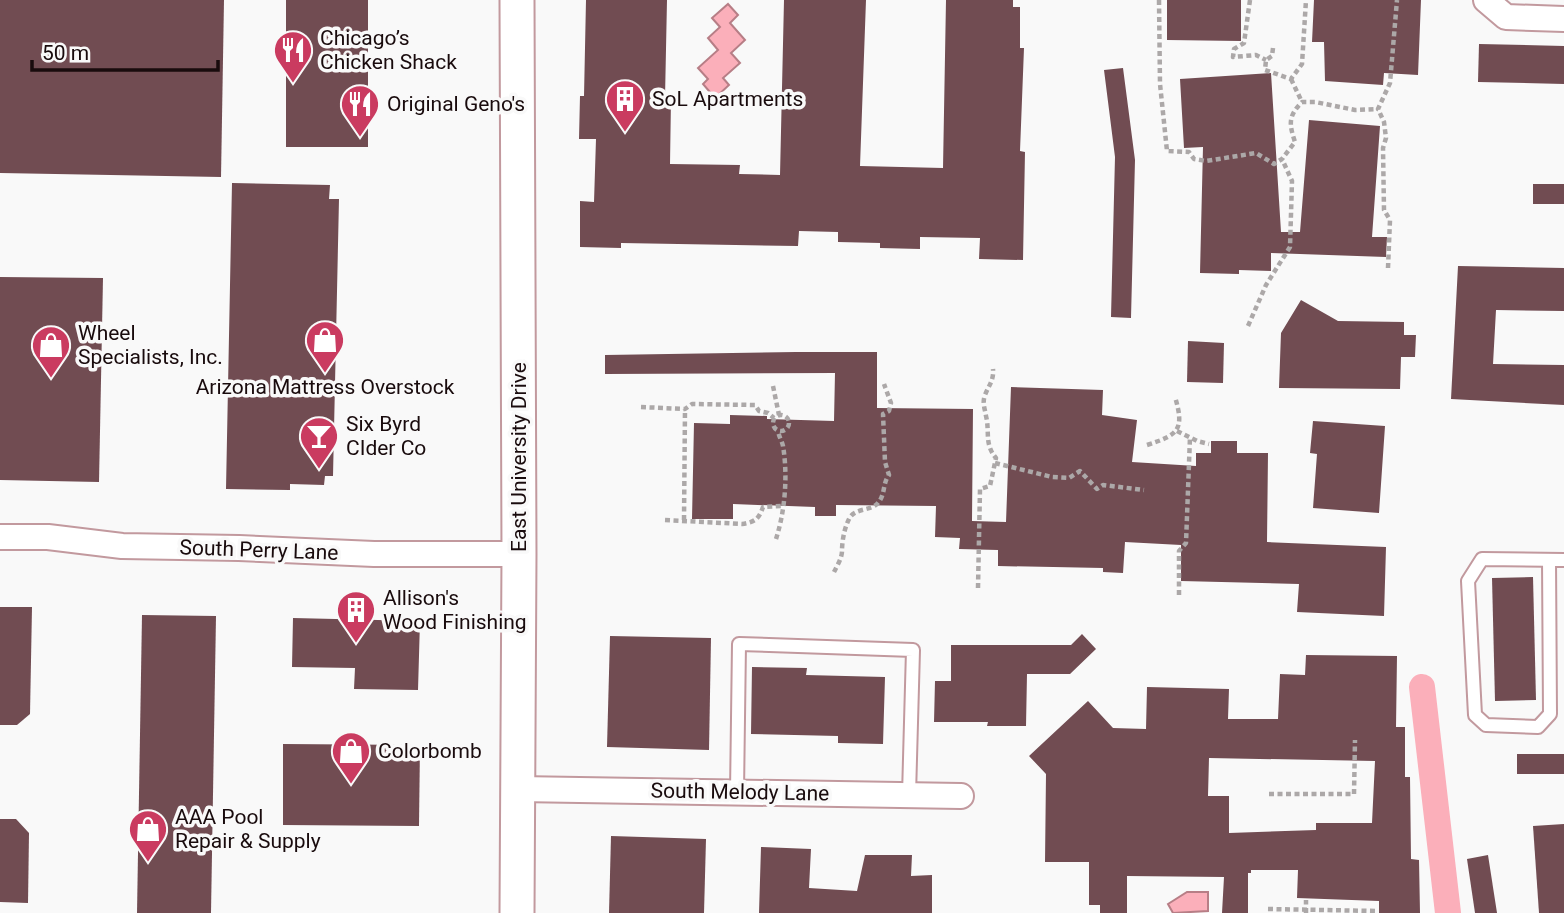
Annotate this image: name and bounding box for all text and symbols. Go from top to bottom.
place label: Chicago’s Chicken Shack [320,26,457,74]
scale bar [32,28,217,72]
restaurant icon: Chicago’s Chicken Shack [272,29,314,84]
text: 50 m [42,41,89,65]
building icon: SoL Apartments [604,78,646,133]
restaurant icon: Original Geno's [339,83,381,138]
place label: SoL Apartments [652,87,803,111]
place label: Original Geno's [387,92,525,116]
shop icon: Arizona Mattress Overstock [304,319,346,374]
place label: Wheel Specialists, Inc. [78,321,223,369]
shop icon: Wheel Specialists, Inc. [30,324,72,379]
street label: East University Drive [507,362,531,552]
place label: Arizona Mattress Overstock [196,375,455,399]
place label: Six Byrd CIder Co [346,412,426,460]
bar icon: Six Byrd CIder Co [298,415,340,470]
street label: South Perry Lane [179,535,339,565]
place label: Allison's Wood Finishing [383,586,527,634]
building icon: Allison's Wood Finishing [335,589,377,644]
shop icon: Colorbomb [330,730,372,785]
place label: Colorbomb [378,739,482,763]
street label: South Melody Lane [650,778,830,806]
place label: AAA Pool Repair & Supply [175,805,321,853]
shop icon: AAA Pool Repair & Supply [127,808,169,863]

